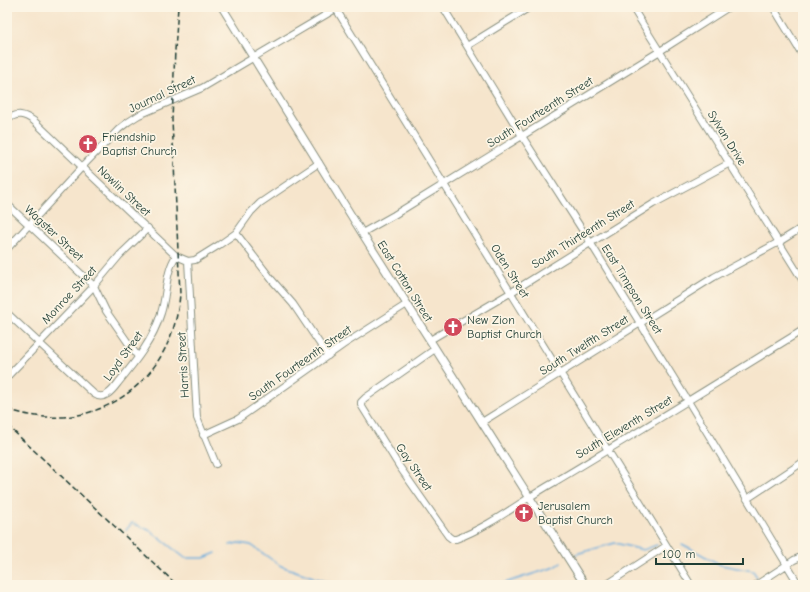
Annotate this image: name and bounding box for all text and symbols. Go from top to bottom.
street label: Journal Street [126,72,198,116]
street label: South Fourteenth Street [485,73,596,150]
street label: Sylvan Drive [705,108,749,168]
place label: Friendship Baptist Church [102,130,177,158]
church icon: Friendship Baptist Church [77,133,99,155]
street label: Nowlin Street [95,163,154,219]
street label: South Thirteenth Street [529,196,638,271]
street label: Wagster Street [22,202,87,264]
street label: East Cotton Street [374,238,436,325]
street label: Oden Street [488,242,532,301]
street label: East Timpson Street [599,242,666,337]
street label: Monroe Street [39,263,100,327]
street label: South Twelfth Street [537,312,631,378]
place label: New Zion Baptist Church [467,313,542,341]
church icon: New Zion Baptist Church [442,316,464,338]
street label: South Fourteenth Street [246,322,354,404]
street label: Loyd Street [100,328,146,383]
street label: Harris Street [174,331,192,398]
street label: South Eleventh Street [573,392,675,461]
street label: Gay Street [393,441,435,494]
place label: Jerusalem Baptist Church [538,499,613,527]
church icon: Jerusalem Baptist Church [513,502,535,524]
scale bar [656,540,743,566]
text: 100 m [662,547,695,561]

